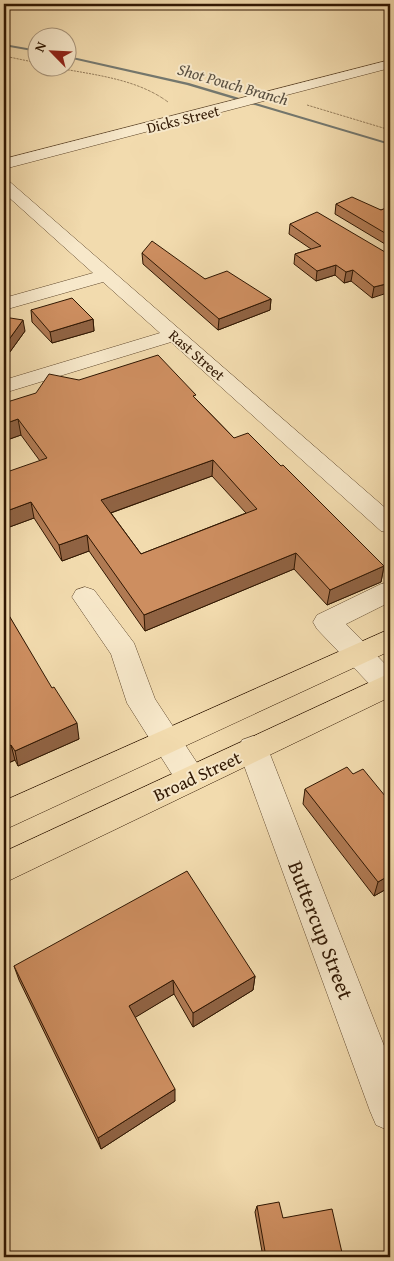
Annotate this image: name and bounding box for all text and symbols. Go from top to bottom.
north arrow [28,28,78,78]
text: N [29,38,51,55]
water label: Shot Pouch Branch [175,57,291,111]
street label: Dicks Street [144,100,222,138]
street label: Rast Street [164,325,230,386]
street label: Broad Street [149,744,246,808]
street label: Buttercup Street [280,856,362,1004]

